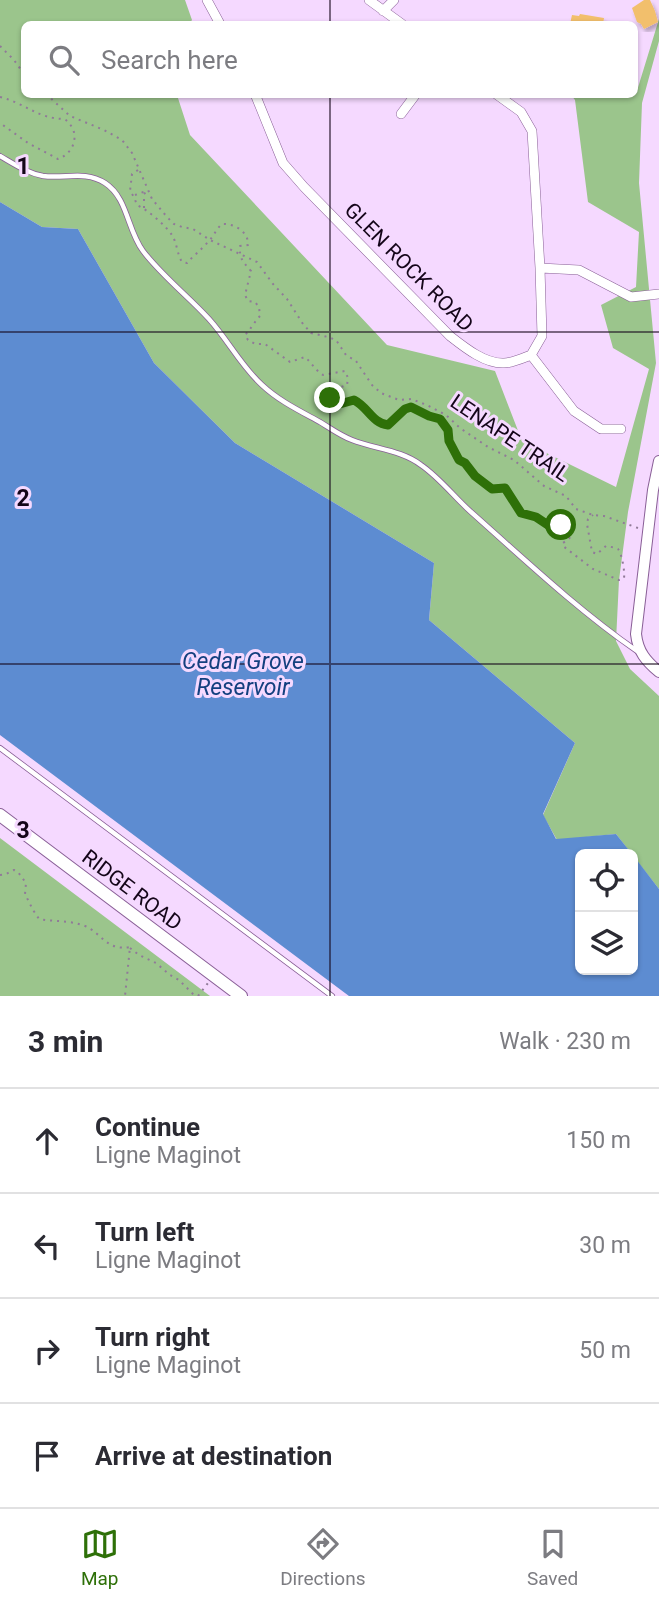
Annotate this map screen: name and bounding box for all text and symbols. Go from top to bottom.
search box [21,21,638,98]
icon: search [45,41,83,79]
text: Search here [101,45,238,75]
text: 1 [16,153,30,180]
street label: GLEN ROCK ROAD [340,198,478,336]
route end [314,382,345,413]
street label: LENAPE TRAIL [446,389,574,487]
text: 2 [16,485,30,512]
route start [545,509,576,540]
water label: Cedar Grove Reservoir [182,648,304,701]
text: 3 [16,817,30,844]
street label: RIDGE ROAD [77,845,187,935]
map controls [575,849,638,975]
button: locate [575,849,638,912]
button: layers [575,912,638,975]
text: 3 min [28,1024,103,1059]
text: Walk · 230 m [499,1028,631,1055]
text: Continue [95,1112,200,1142]
icon: ahead [28,1122,66,1160]
text: 150 m [566,1127,631,1154]
text: Ligne Maginot [95,1142,241,1169]
text: Turn left [95,1217,194,1247]
icon: left [28,1227,66,1265]
text: 30 m [579,1232,631,1259]
text: Ligne Maginot [95,1247,241,1274]
text: Turn right [95,1322,210,1352]
icon: right [28,1332,66,1370]
text: 50 m [579,1337,631,1364]
text: Ligne Maginot [95,1352,241,1379]
icon: arrive [28,1437,66,1475]
text: Arrive at destination [95,1441,332,1471]
tab: Map [81,1525,119,1590]
tab: Directions [280,1525,365,1590]
tab: Saved [527,1525,578,1590]

